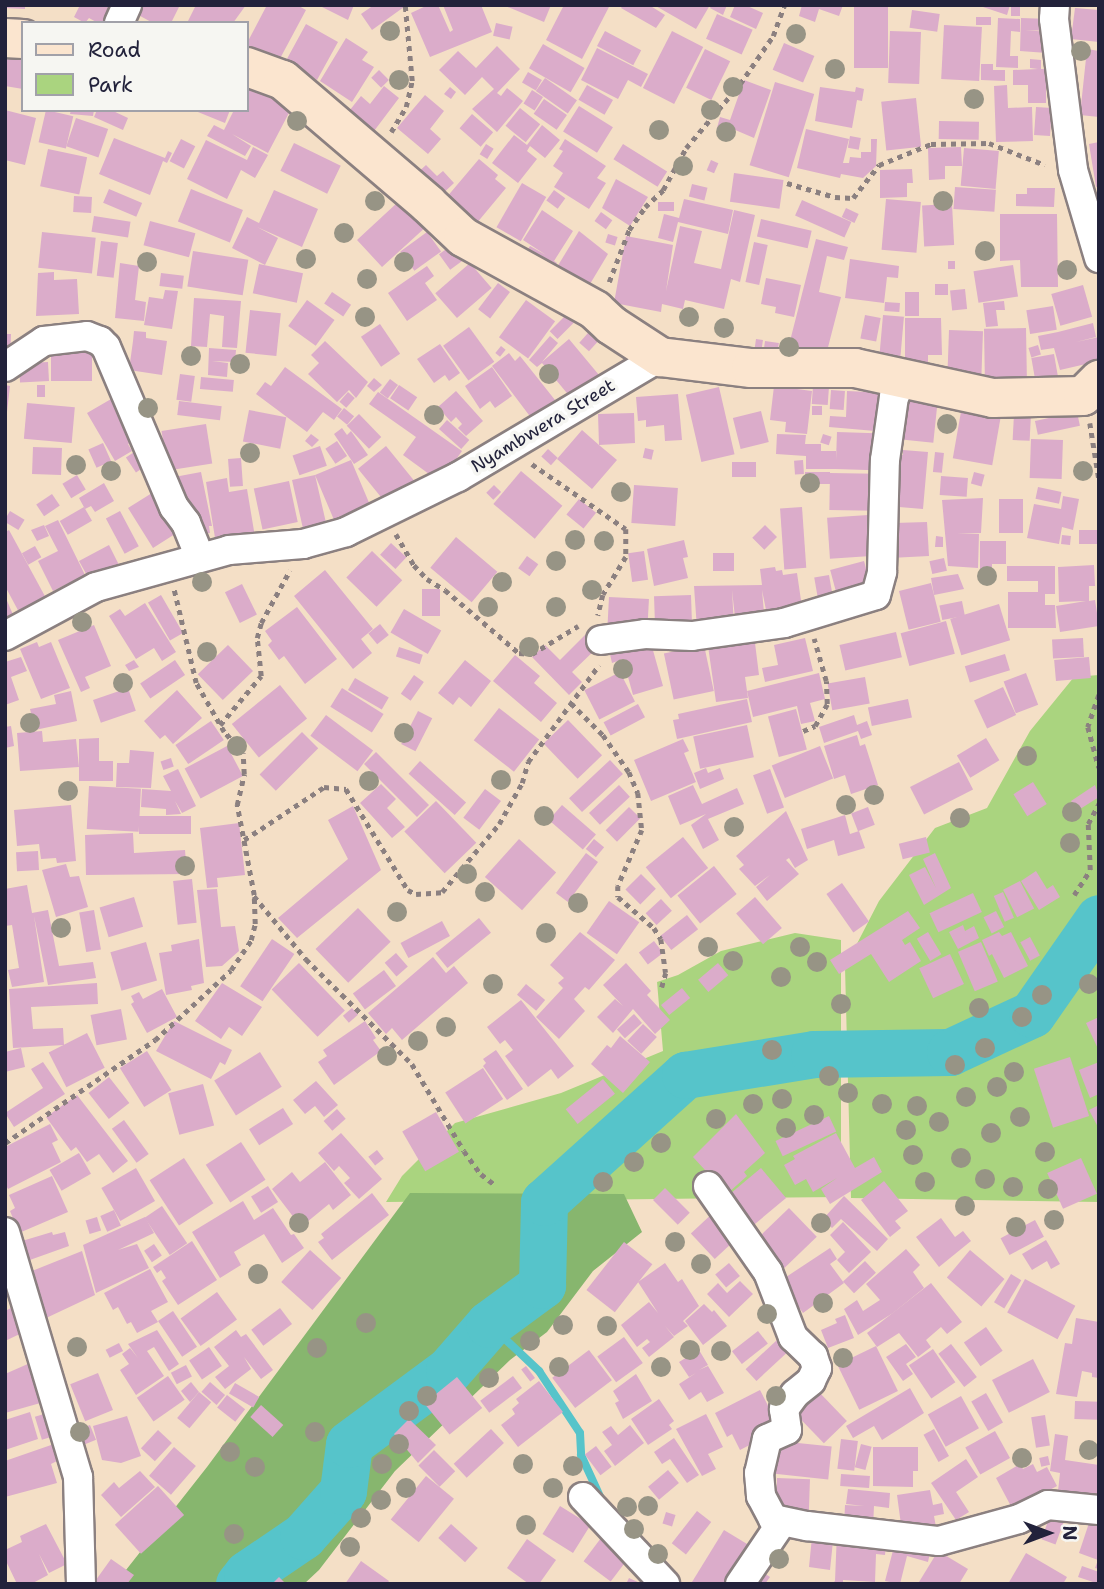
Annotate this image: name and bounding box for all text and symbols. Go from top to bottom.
legend [21,21,248,112]
text: Road [88,36,141,64]
text: Park [88,71,133,99]
street label: Nyambwera Street [467,375,619,477]
north arrow [1013,1498,1083,1568]
text: N [1057,1525,1082,1541]

